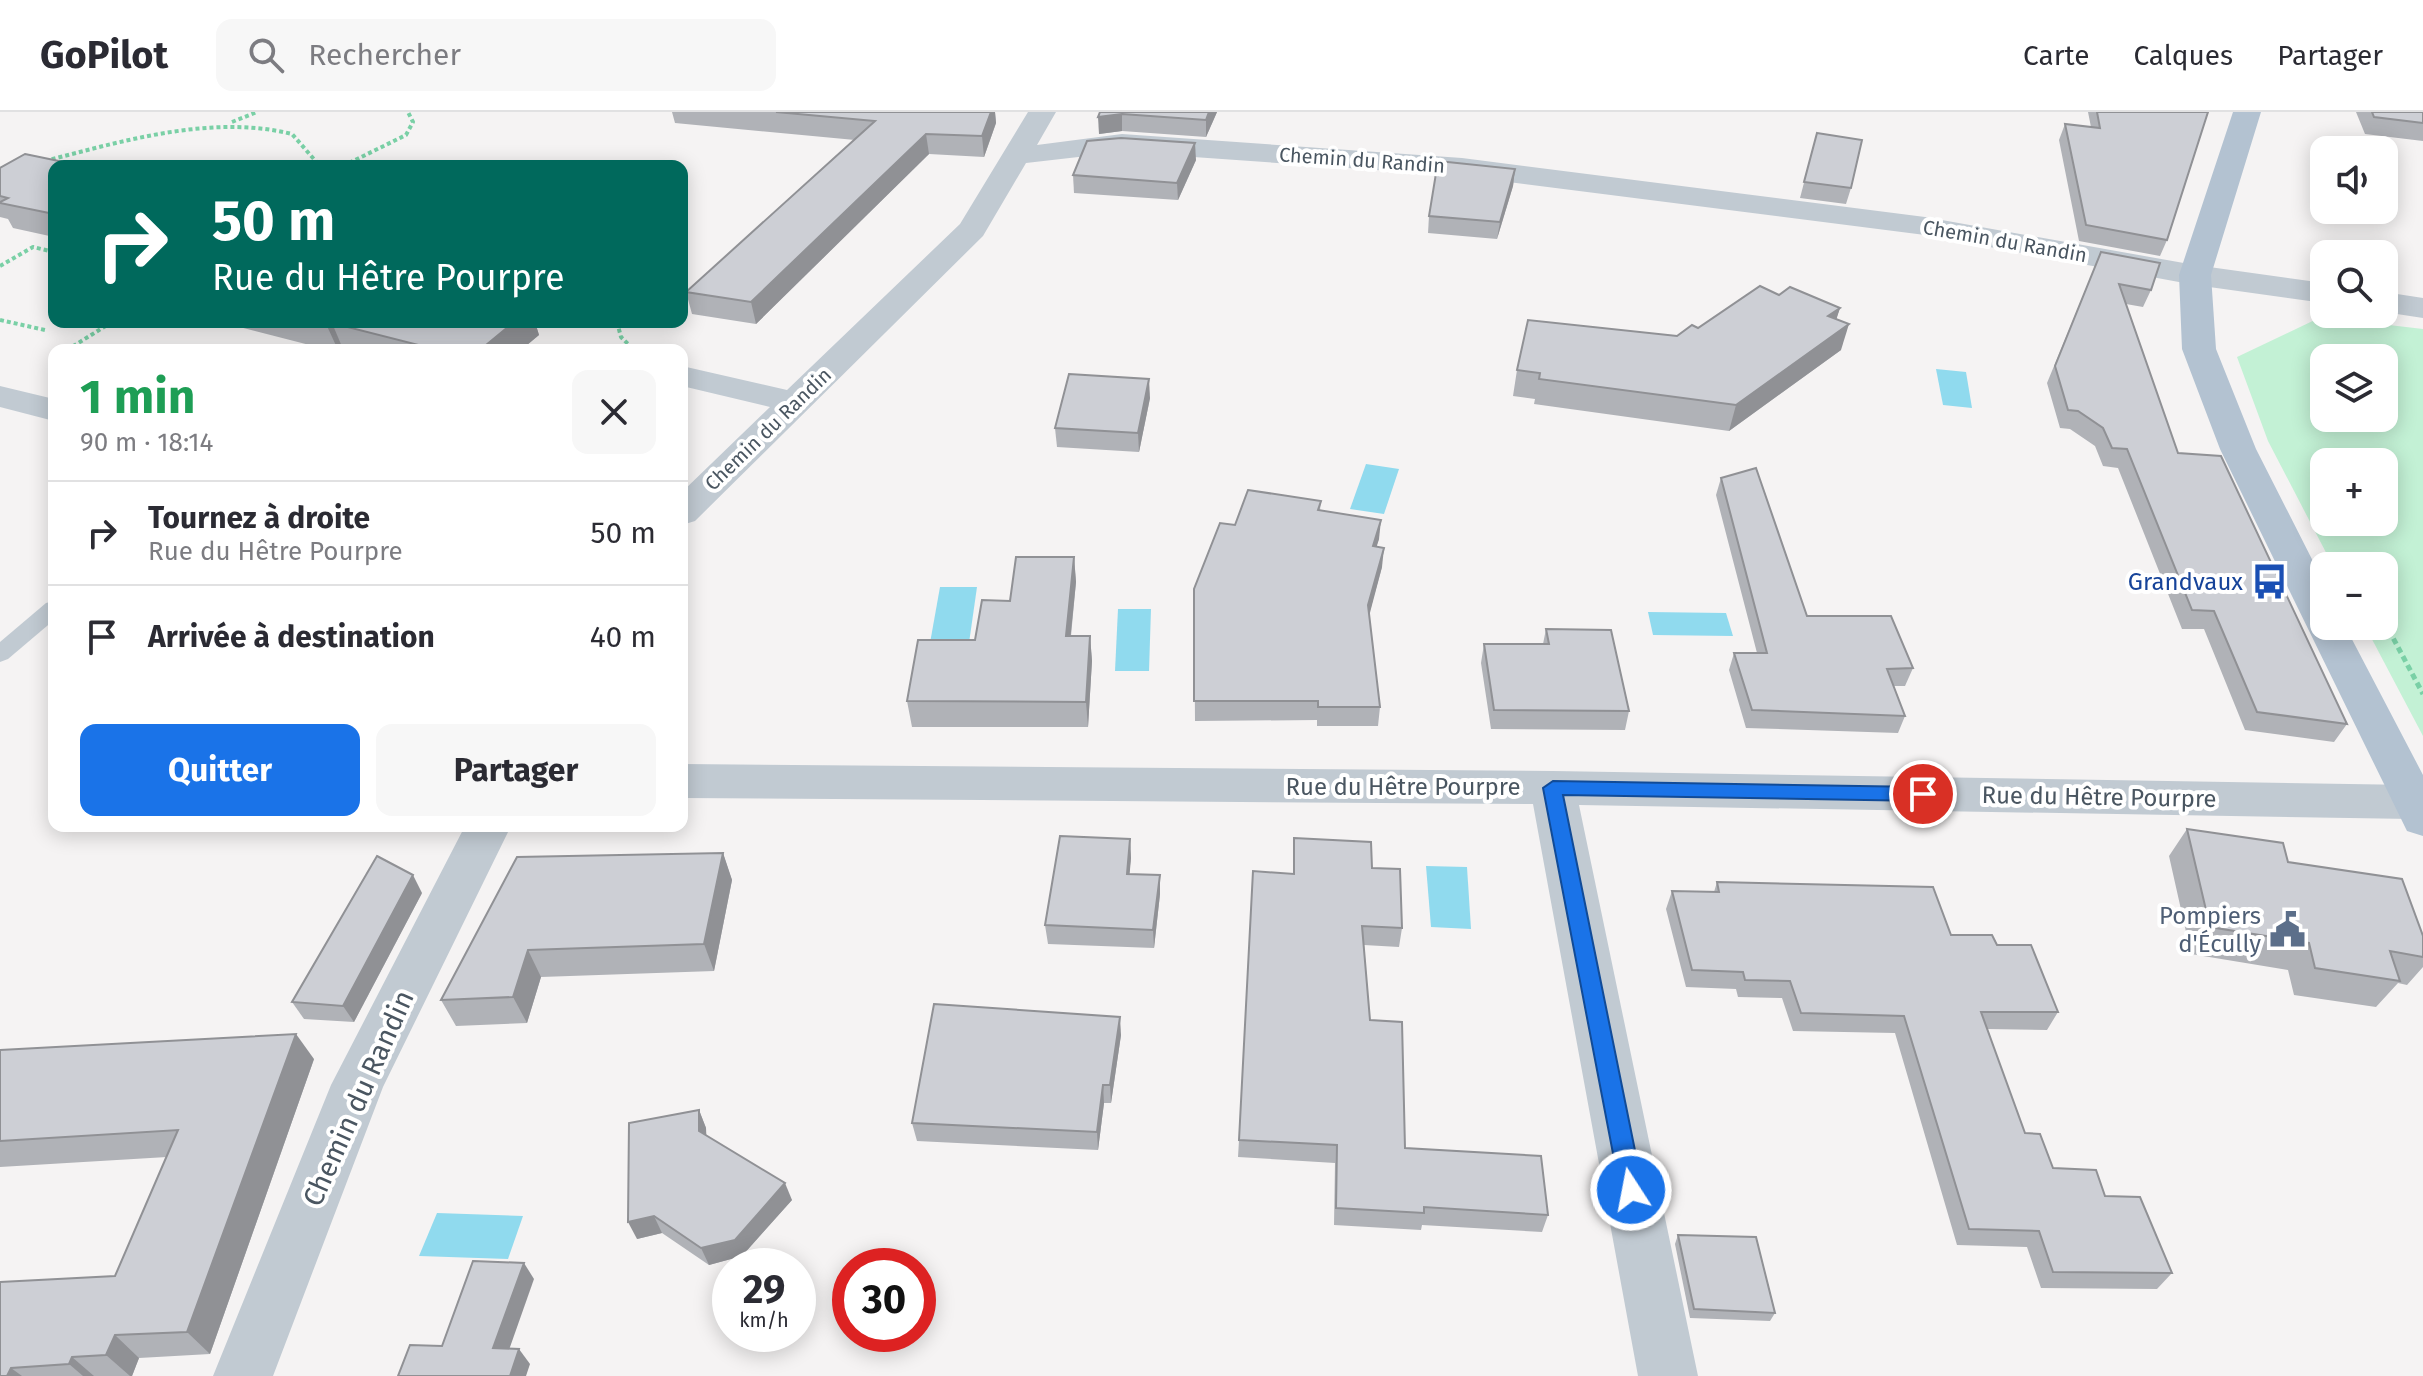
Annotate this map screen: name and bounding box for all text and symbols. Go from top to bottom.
search box [216,19,776,91]
text: GoPilot [40,32,168,78]
icon: search [244,33,288,77]
text: Rechercher [308,37,461,73]
text: Carte [2023,39,2089,72]
text: Calques [2133,39,2233,72]
text: Partager [2277,39,2383,72]
map controls [2310,136,2398,640]
button: sound [2310,136,2398,224]
street label: Chemin du Randin [1278,142,1446,178]
text: 50 m [212,188,335,255]
icon: right [80,192,184,296]
street label: Chemin du Randin [1921,215,2089,267]
button: search [2310,240,2398,328]
text: Rue du Hêtre Pourpre [212,256,565,300]
button: layers [2310,344,2398,432]
street label: Chemin du Randin [700,363,836,495]
text: 1 min [80,368,195,426]
button: close [572,370,656,454]
text: 90 m · 18:14 [80,427,213,458]
button: + [2310,448,2398,536]
text: Tournez à droite [148,500,370,536]
icon: right [80,511,124,555]
text: 50 m [591,515,656,551]
text: Rue du Hêtre Pourpre [148,536,403,567]
button: − [2310,552,2398,640]
bus stop icon: Grandvaux [2250,563,2288,601]
place label: Grandvaux [2128,568,2243,596]
icon: arrive [80,615,124,659]
text: Arrivée à destination [148,619,435,655]
text: 40 m [590,619,656,655]
button: Quitter [80,724,360,816]
button: Partager [376,724,656,816]
pin [1889,760,1957,828]
icon: arrive [1901,772,1945,816]
street label: Rue du Hêtre Pourpre [1285,773,1521,801]
street label: Rue du Hêtre Pourpre [1981,781,2217,813]
place label: Pompiers d'Écully [2159,902,2261,958]
public building icon: Pompiers d'Écully [2268,911,2306,949]
street label: Chemin du Randin [296,985,421,1211]
position arrow [1589,1148,1673,1232]
speed limit sign: 30 [832,1248,936,1352]
text: 29 [743,1266,785,1314]
text: km/h [739,1308,789,1332]

